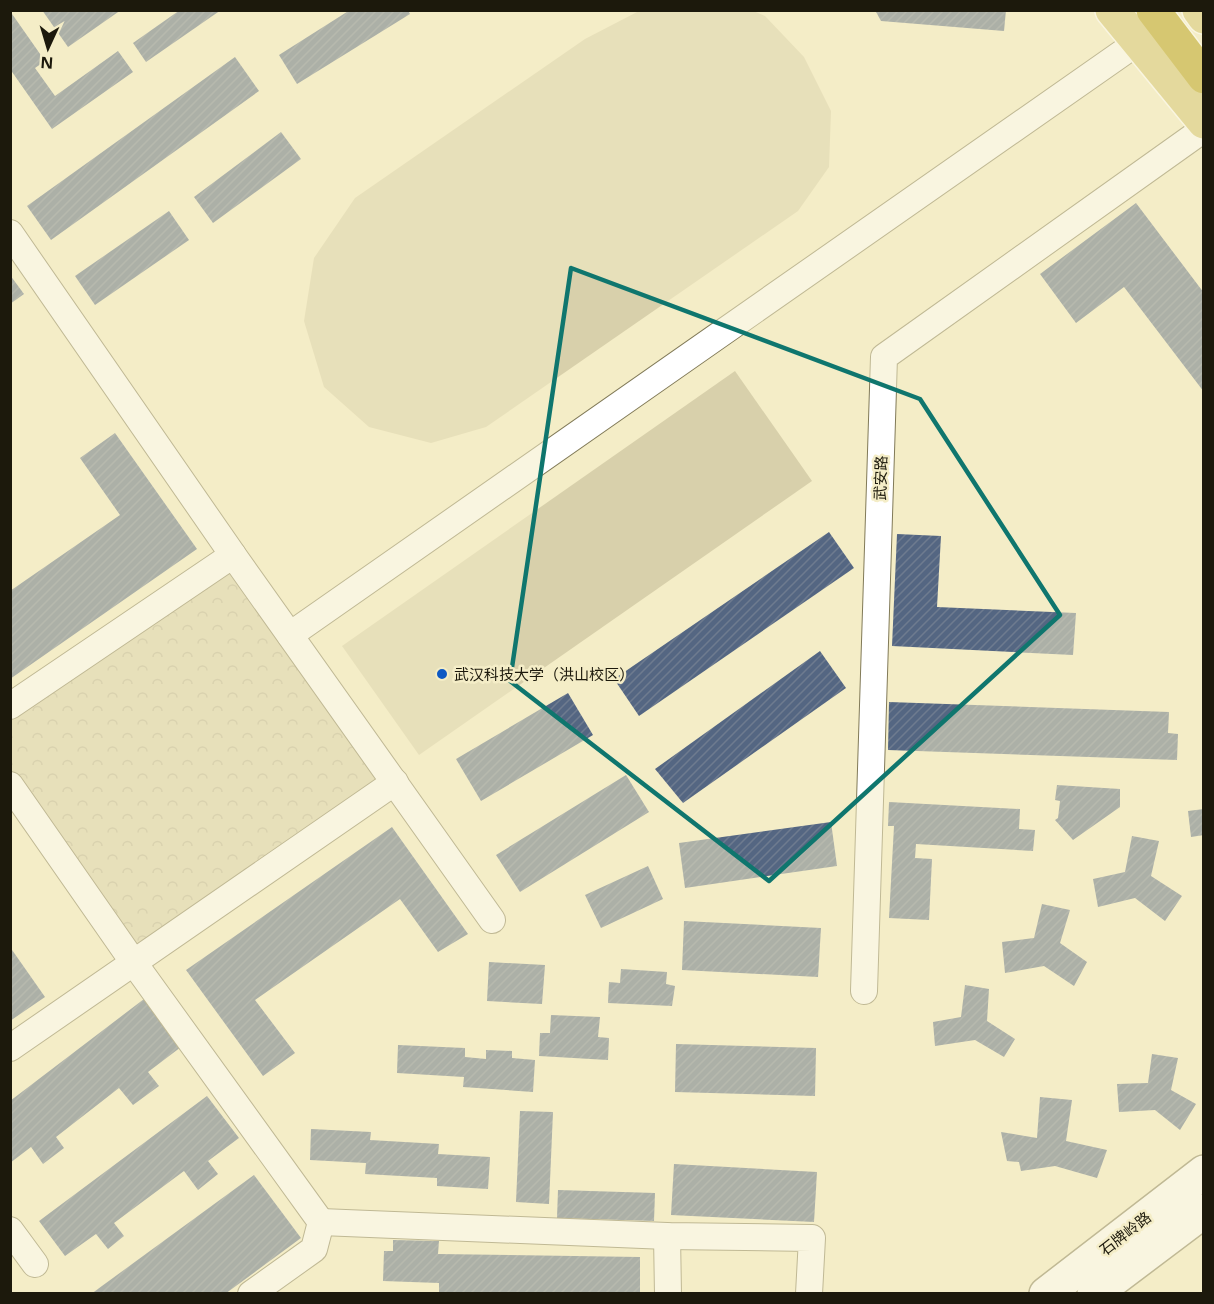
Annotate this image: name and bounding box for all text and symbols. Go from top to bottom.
north arrow [18,18,78,78]
text: N [40,52,54,74]
street label: 武安路 [869,455,891,501]
place label: 武汉科技大学（洪山校区） [454,664,634,684]
marker: 武汉科技大学（洪山校区） [435,667,449,681]
street label: 石牌岭路 [1095,1207,1155,1259]

